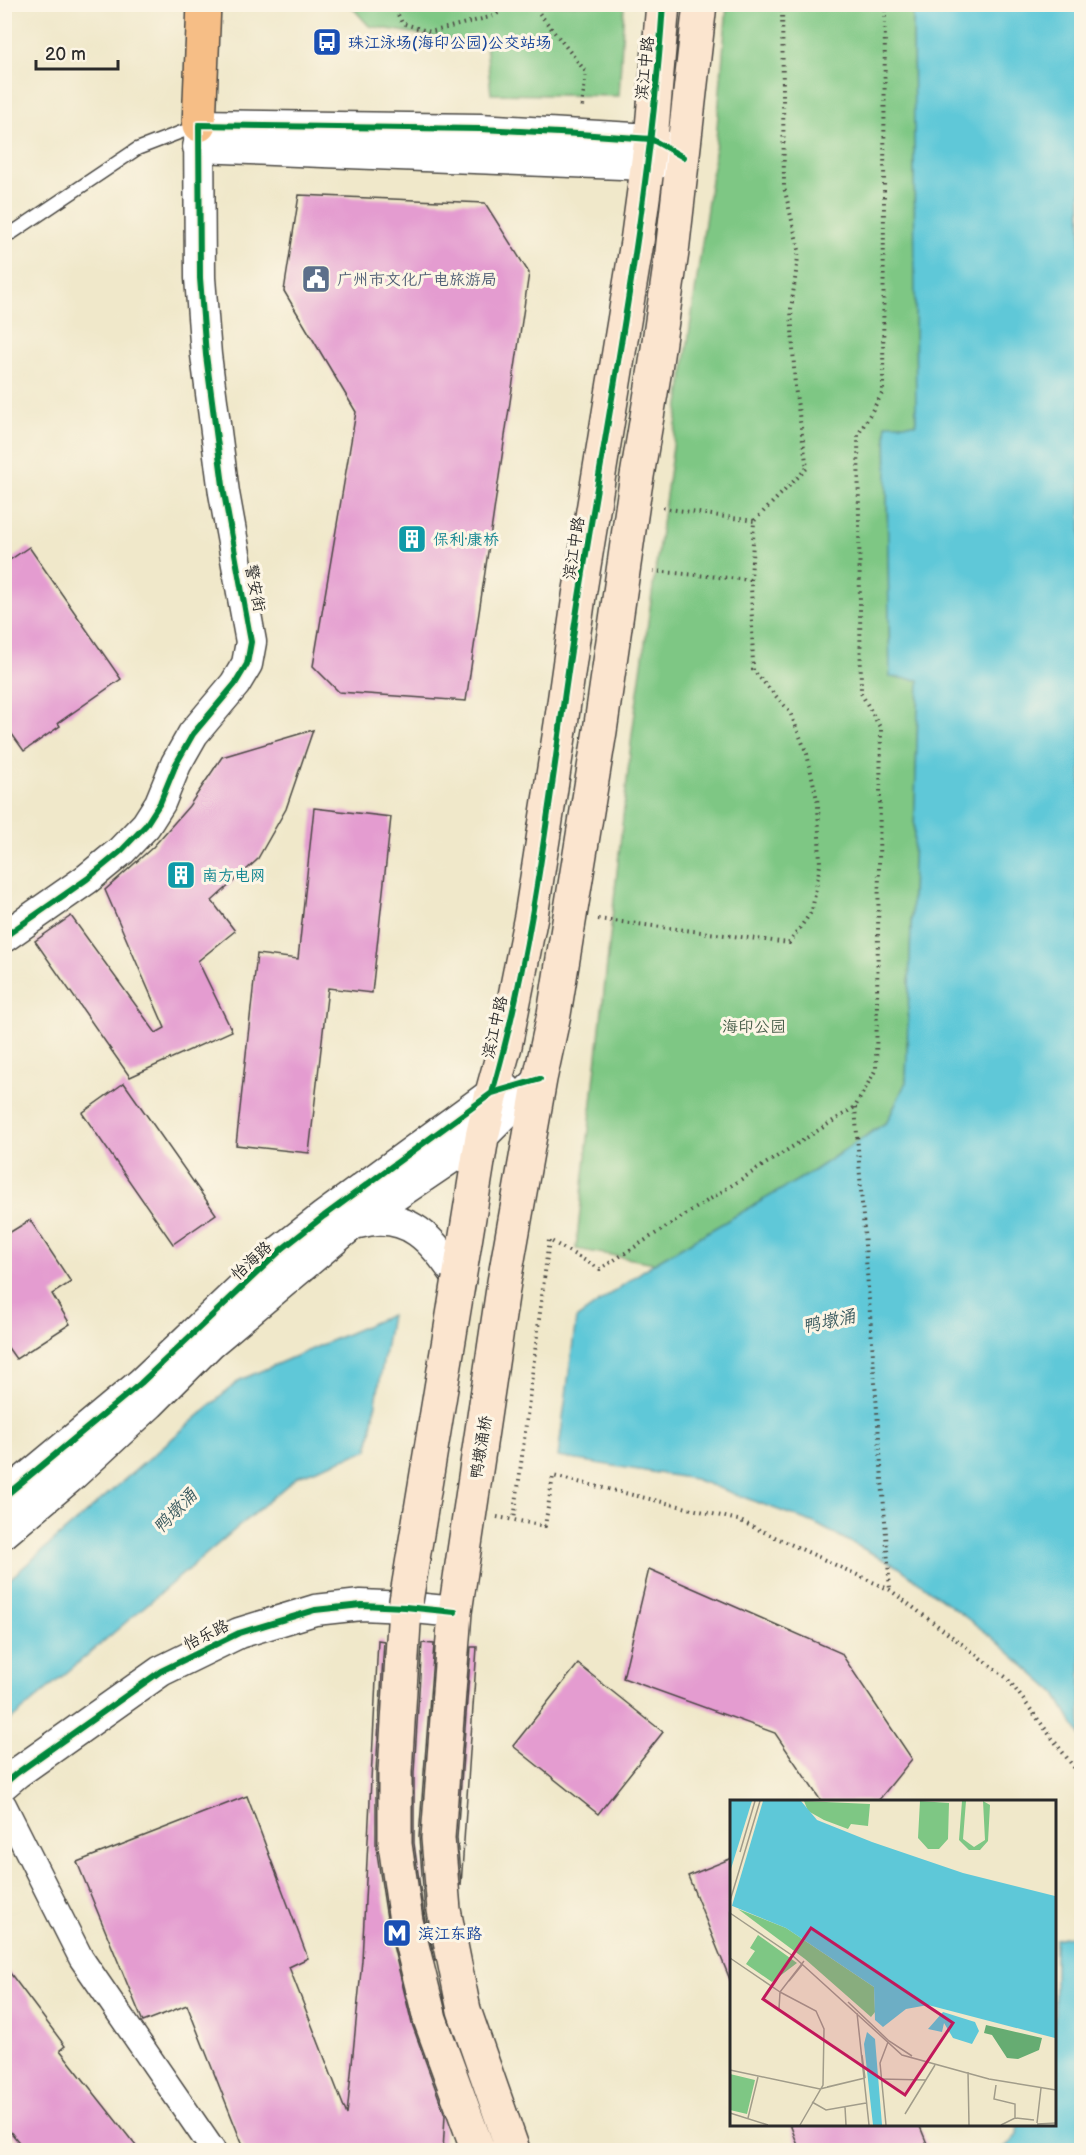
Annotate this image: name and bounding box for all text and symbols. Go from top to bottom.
bus stop icon: 珠江泳场(海印公园)公交站场 [311,26,343,58]
scale bar [36,33,118,71]
place label: 珠江泳场(海印公园)公交站场 [348,34,552,53]
street label: 滨江中路 [633,35,658,101]
text: 20 m [45,44,86,65]
public building icon: 广州市文化广电旅游局 [300,263,332,295]
place label: 广州市文化广电旅游局 [337,271,497,290]
street label: 滨江中路 [560,515,589,581]
building icon: 保利·康桥 [396,523,428,555]
place label: 保利·康桥 [433,531,499,550]
street label: 警安街 [241,563,268,614]
building icon: 南方电网 [165,859,197,891]
place label: 南方电网 [202,867,266,886]
street label: 滨江中路 [479,994,512,1061]
park label: 海印公园 [722,1018,786,1037]
street label: 怡海路 [228,1238,276,1284]
water label: 鸭墩涌 [801,1305,859,1337]
street label: 鸭墩涌桥 [467,1414,496,1480]
water label: 鸭墩涌 [149,1484,202,1538]
street label: 怡乐路 [181,1616,232,1654]
inset map [730,1800,1056,2125]
metro station icon: 滨江东路 [381,1917,413,1949]
place label: 滨江东路 [418,1925,482,1944]

